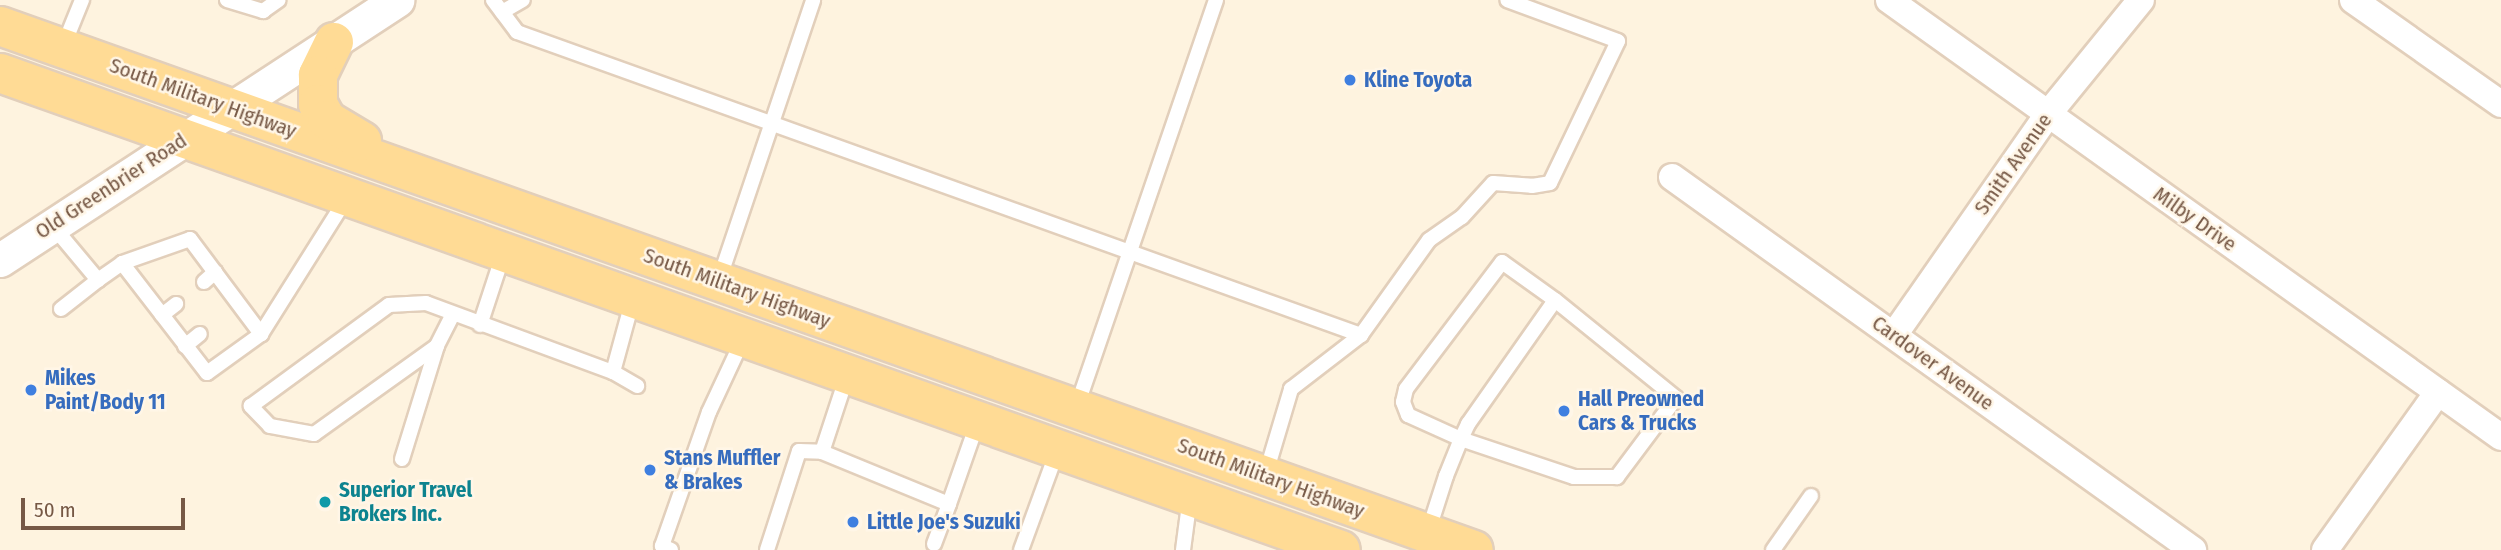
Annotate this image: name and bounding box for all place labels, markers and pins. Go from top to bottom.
place label: Kline Toyota [1364,67,1472,93]
marker: Kline Toyota [1342,72,1358,88]
place label: Mikes Paint/Body 11 [45,365,166,415]
marker: Mikes Paint/Body 11 [23,382,39,398]
place label: Hall Preowned Cars & Trucks [1578,386,1704,436]
marker: Hall Preowned Cars & Trucks [1556,403,1572,419]
place label: Stans Muffler & Brakes [664,445,780,495]
marker: Stans Muffler & Brakes [642,462,658,478]
place label: Superior Travel Brokers Inc. [339,477,472,527]
marker: Superior Travel Brokers Inc. [317,494,333,510]
place label: Little Joe's Suzuki [867,509,1021,535]
marker: Little Joe's Suzuki [845,514,861,530]

